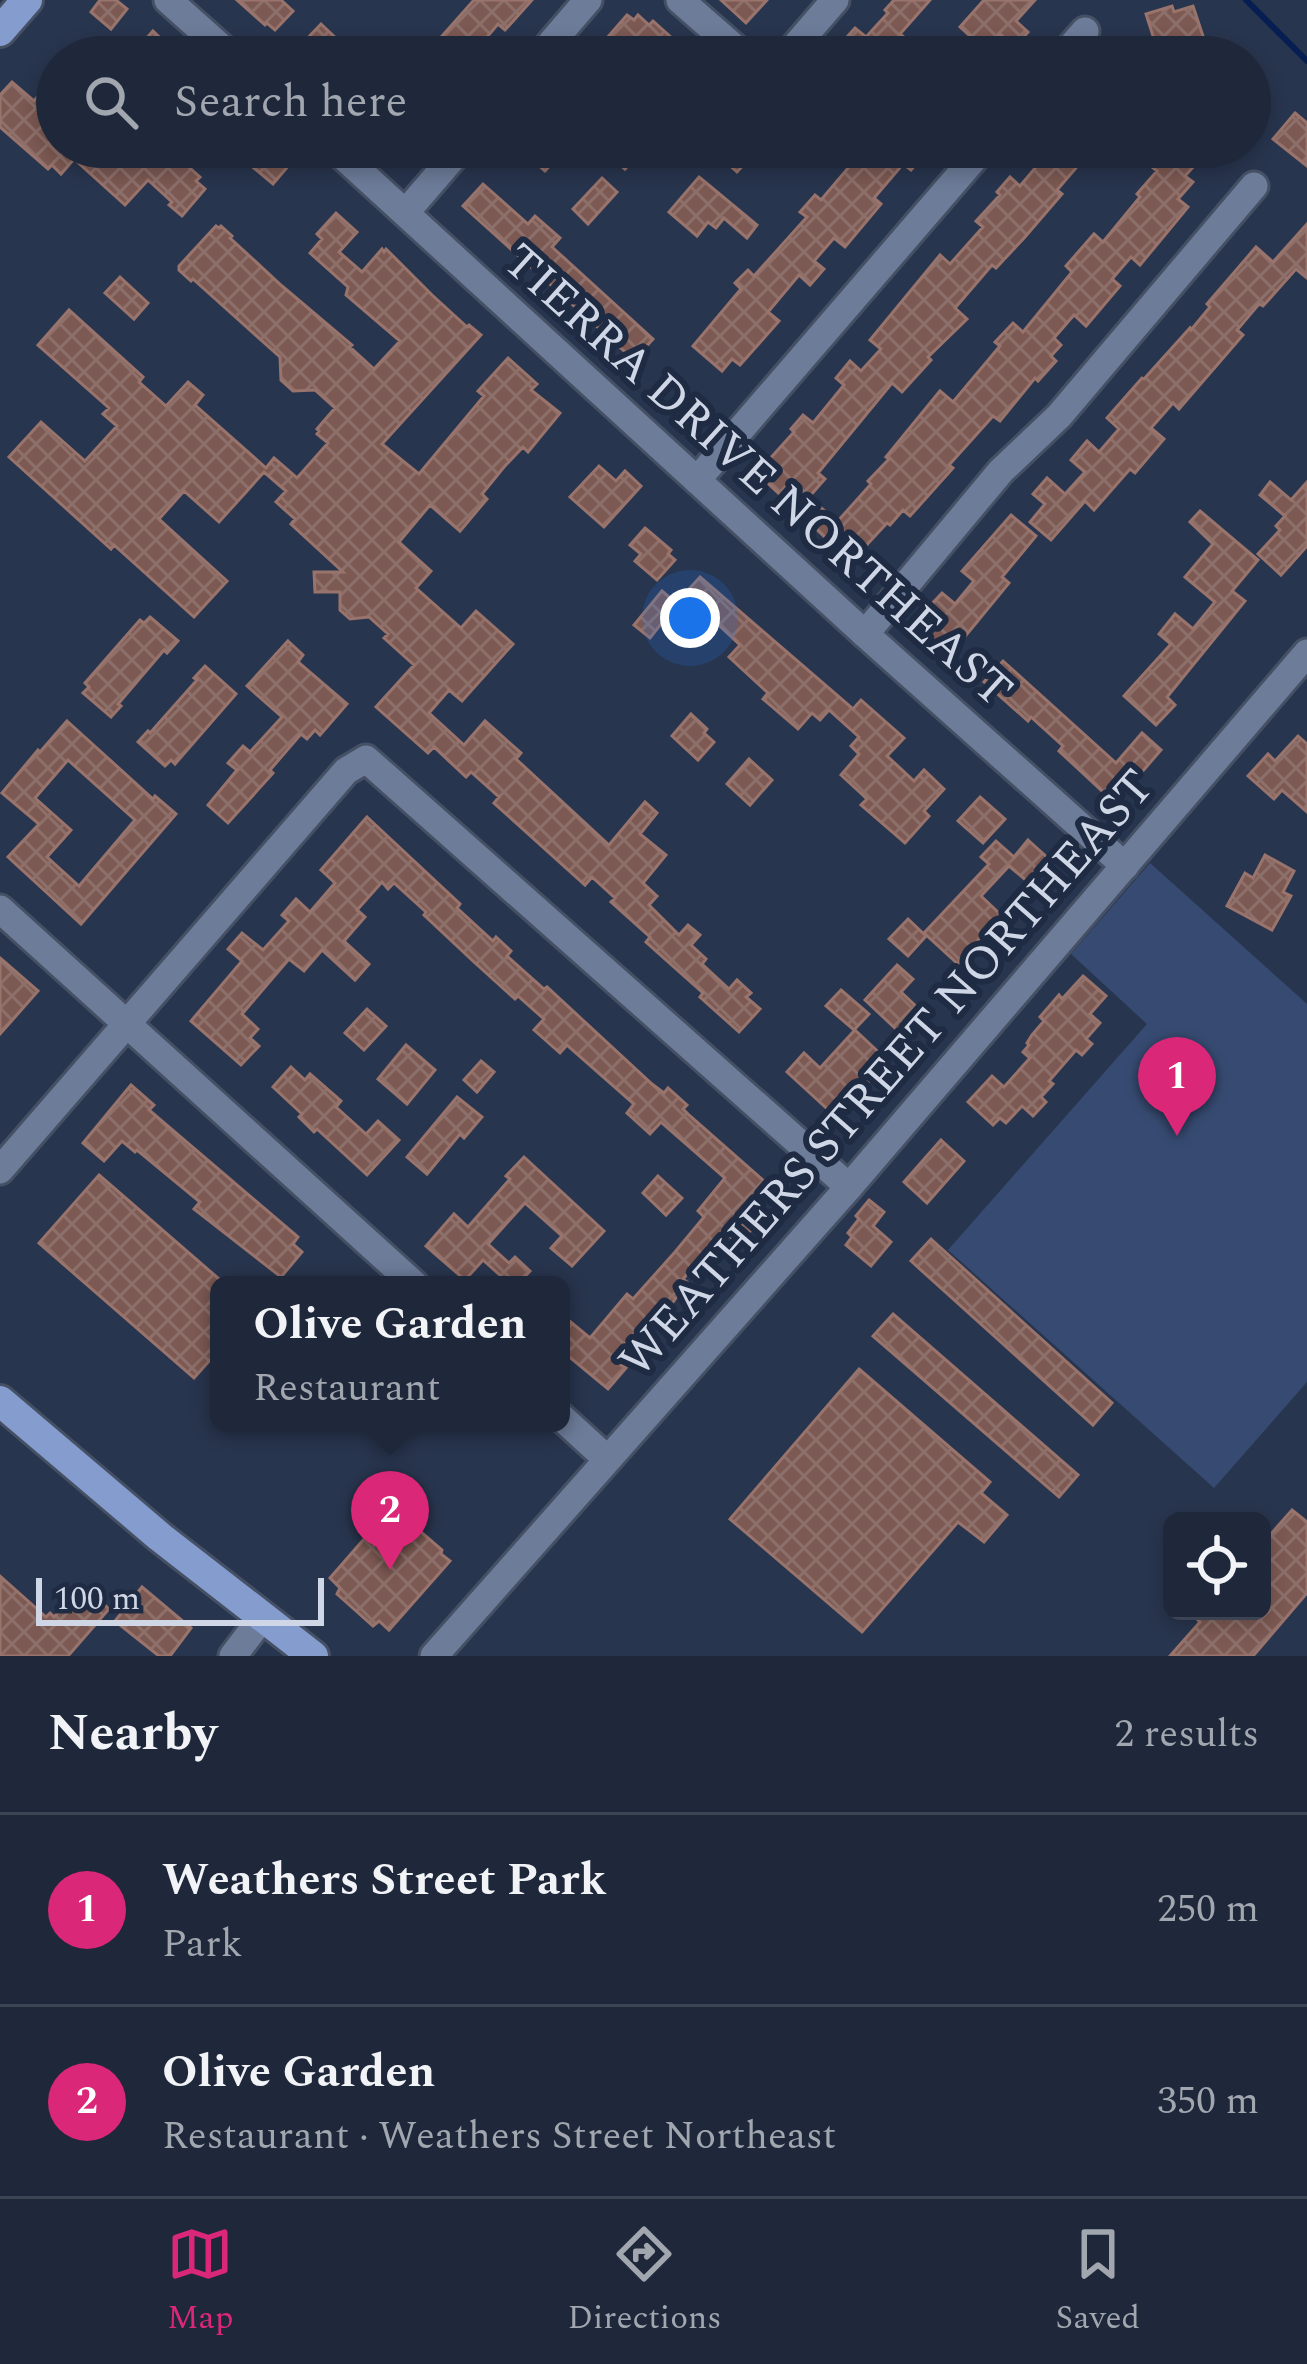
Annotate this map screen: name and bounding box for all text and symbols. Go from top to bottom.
search box [36,36,1271,168]
text: Search here [174,68,407,137]
icon: search [78,69,144,135]
street label: TIERRA DRIVE NORTHEAST [486,226,1029,725]
your location [660,588,720,648]
street label: WEATHERS STREET NORTHEAST [602,753,1172,1394]
pin: 1 [1138,1037,1216,1136]
popup [210,1276,570,1432]
text: Olive Garden [253,1290,527,1359]
text: Restaurant [253,1359,441,1418]
pin: 2 [351,1471,429,1570]
map controls [1163,1512,1271,1620]
button: locate [1163,1512,1271,1620]
scale bar [36,1572,324,1625]
text: 100 m [54,1574,140,1624]
text: Nearby [48,1695,217,1773]
text: 2 results [1115,1705,1259,1764]
text: Weathers Street Park [162,1846,607,1915]
text: 1 [76,1880,98,1939]
text: 250 m [1157,1880,1259,1939]
text: Park [162,1915,242,1974]
text: Olive Garden [162,2038,435,2107]
text: 2 [76,2072,98,2131]
text: 350 m [1157,2072,1259,2131]
text: Restaurant · Weathers Street Northeast [162,2107,836,2166]
tab: Map [167,2221,233,2343]
tab: Directions [567,2221,721,2343]
tab: Saved [1055,2221,1140,2343]

